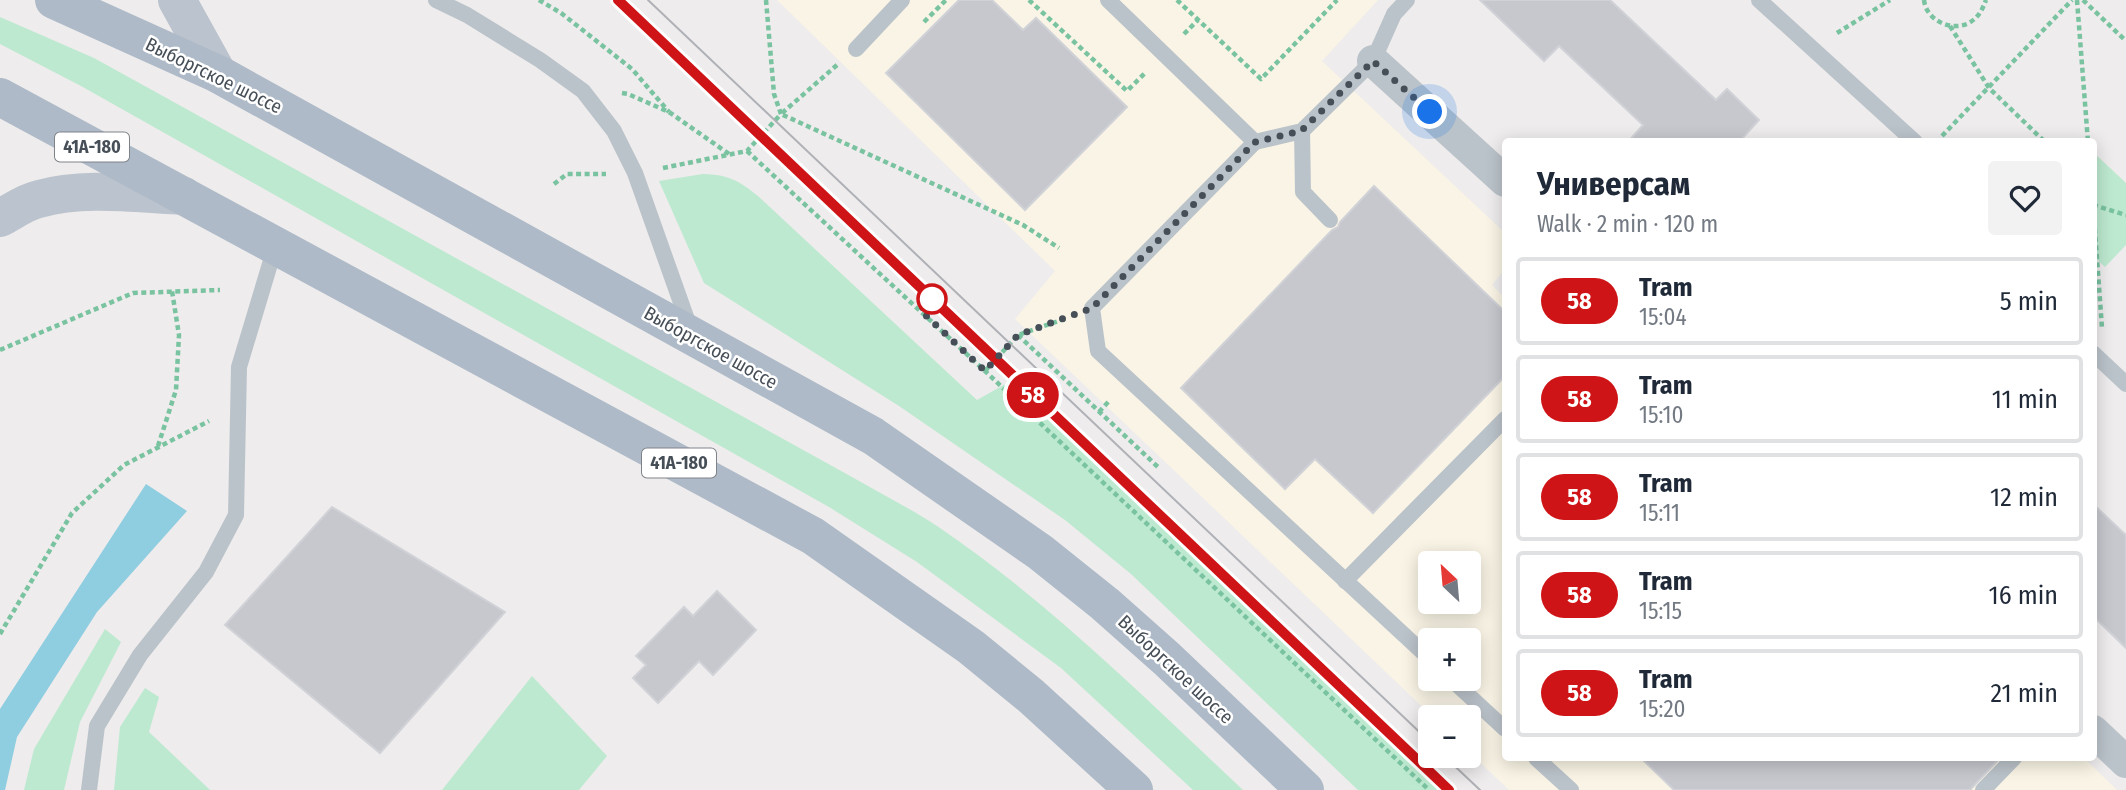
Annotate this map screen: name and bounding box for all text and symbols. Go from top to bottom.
street label: Выборгское шоссе [142,32,286,118]
your location [1412,94,1447,129]
road number: 41А-180 [55,132,129,162]
button: heart [1988,161,2062,235]
text: Универсам [1537,164,1690,204]
text: Walk · 2 min · 120 m [1537,210,1718,238]
text: Tram [1639,272,1692,303]
unlabelled marker [917,284,947,314]
text: 5 min [2000,286,2058,317]
text: 58 [1567,287,1592,315]
street label: Выборгское шоссе [640,301,782,394]
text: 15:04 [1639,303,1687,331]
text: Tram [1639,370,1692,401]
line badge: 58 [1002,372,1064,418]
text: 58 [1021,381,1045,409]
text: 11 min [1992,384,2058,415]
text: 58 [1567,385,1592,413]
text: 15:10 [1639,401,1683,429]
road number: 41А-180 [642,448,716,477]
text: Tram [1639,468,1692,499]
text: 12 min [1990,482,2058,513]
text: 58 [1567,483,1592,511]
text: 15:11 [1639,499,1680,527]
north arrow [1418,551,1480,614]
map controls [1418,551,1481,768]
text: Tram [1639,566,1692,597]
text: 16 min [1989,580,2058,611]
text: 58 [1567,581,1592,609]
text: 15:15 [1639,597,1682,625]
street label: Выборгское шоссе [1113,610,1238,729]
button: + [1418,628,1481,691]
text: Tram [1639,664,1692,695]
text: 21 min [1991,678,2058,709]
text: 58 [1567,679,1592,707]
text: 15:20 [1639,695,1686,723]
button: − [1418,705,1481,768]

